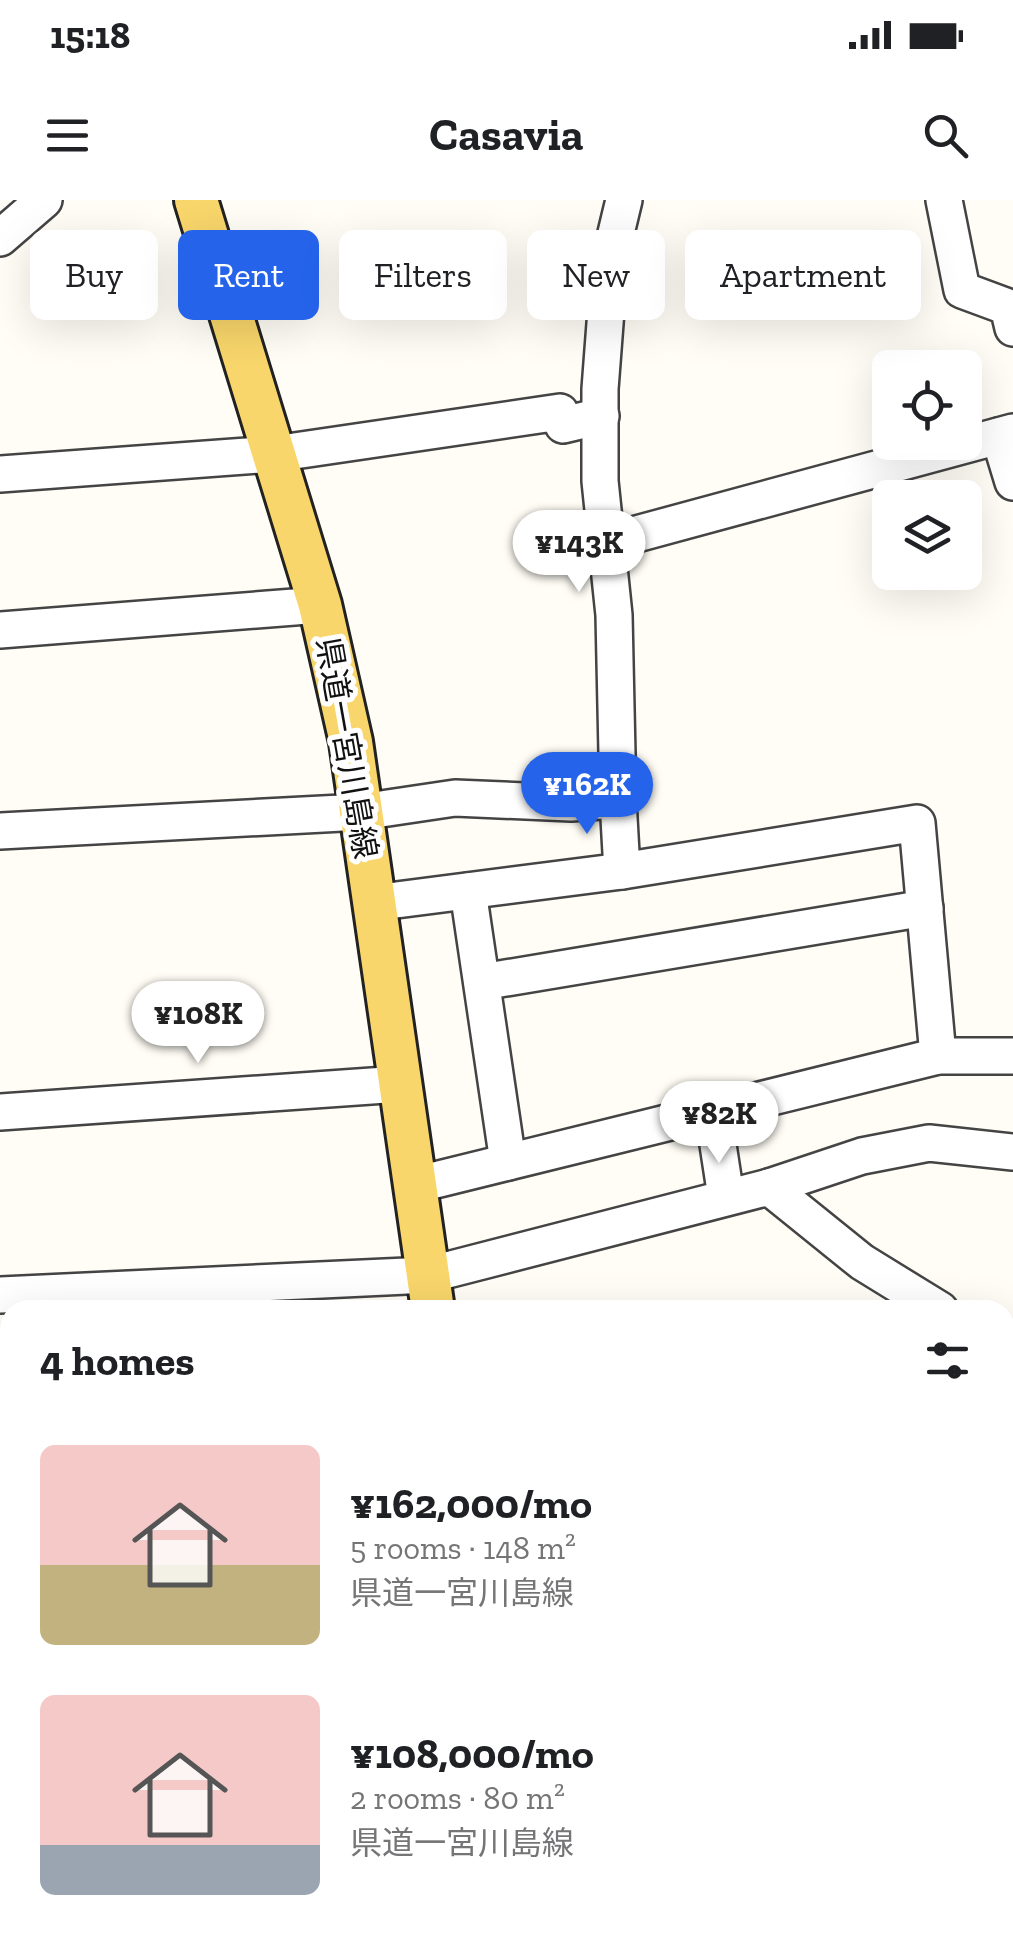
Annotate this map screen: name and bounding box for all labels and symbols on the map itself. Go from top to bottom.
pin: ¥143K [509,510,649,595]
street label: 県道一宮川島線 [309,634,385,862]
pin: ¥162K [517,752,657,837]
pin: ¥108K [128,981,268,1066]
pin: ¥82K [660,1081,778,1166]

